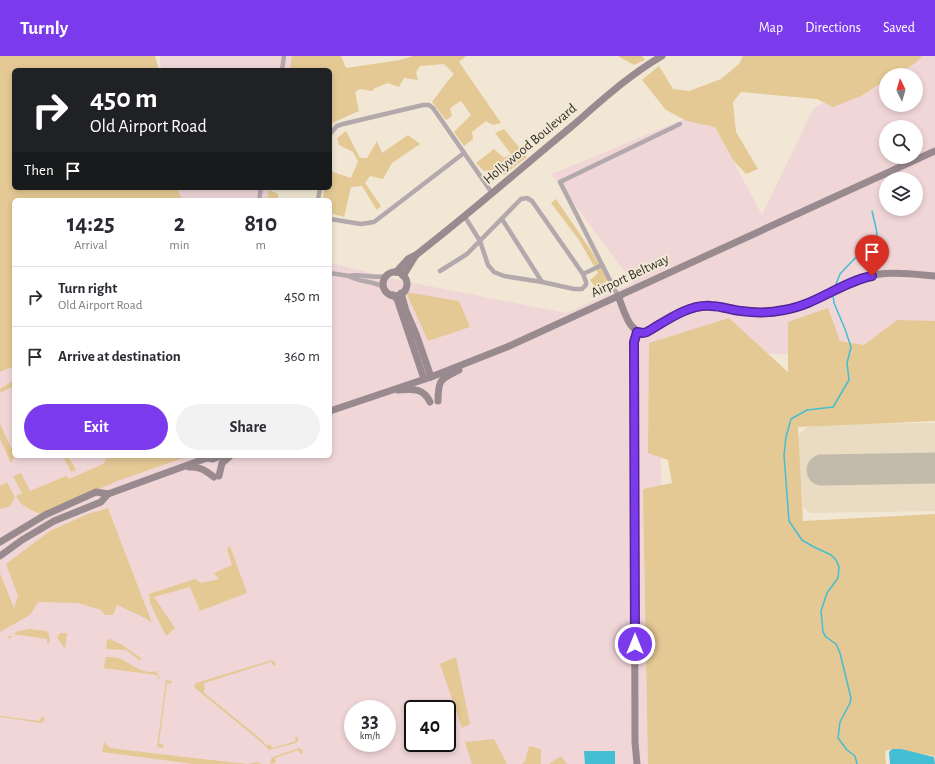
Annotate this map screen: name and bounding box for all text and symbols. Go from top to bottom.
text: Turnly [20,19,68,38]
text: Map [759,21,783,35]
text: Directions [805,21,861,35]
text: Saved [883,21,915,35]
north arrow [879,68,923,112]
map controls [879,68,923,216]
icon: right [24,84,76,136]
text: 450 m [90,85,158,113]
street label: Hollywood Boulevard [481,101,579,187]
text: Old Airport Road [90,118,207,136]
button: search [879,120,923,164]
icon: arrive [62,160,84,182]
text: Then [24,163,54,178]
button: layers [879,172,923,216]
text: 14:25 [67,212,115,236]
text: 2 [174,212,185,236]
text: 810 [244,212,277,236]
pin [855,235,889,276]
text: Arrival [74,239,107,252]
text: min [169,239,190,252]
text: m [256,239,266,252]
icon: arrive [861,241,883,263]
street label: Airport Beltway [589,252,671,300]
text: Turn right [58,281,117,296]
icon: right [24,286,46,308]
text: 450 m [284,289,320,304]
text: Old Airport Road [58,299,142,312]
icon: arrive [24,346,46,368]
text: Arrive at destination [58,349,181,364]
text: 360 m [284,349,320,364]
button: Exit [24,404,168,450]
button: Share [176,404,320,450]
position arrow [614,623,656,665]
speed limit sign: 40 [404,700,456,752]
text: 33 [361,711,379,731]
text: km/h [360,731,380,741]

